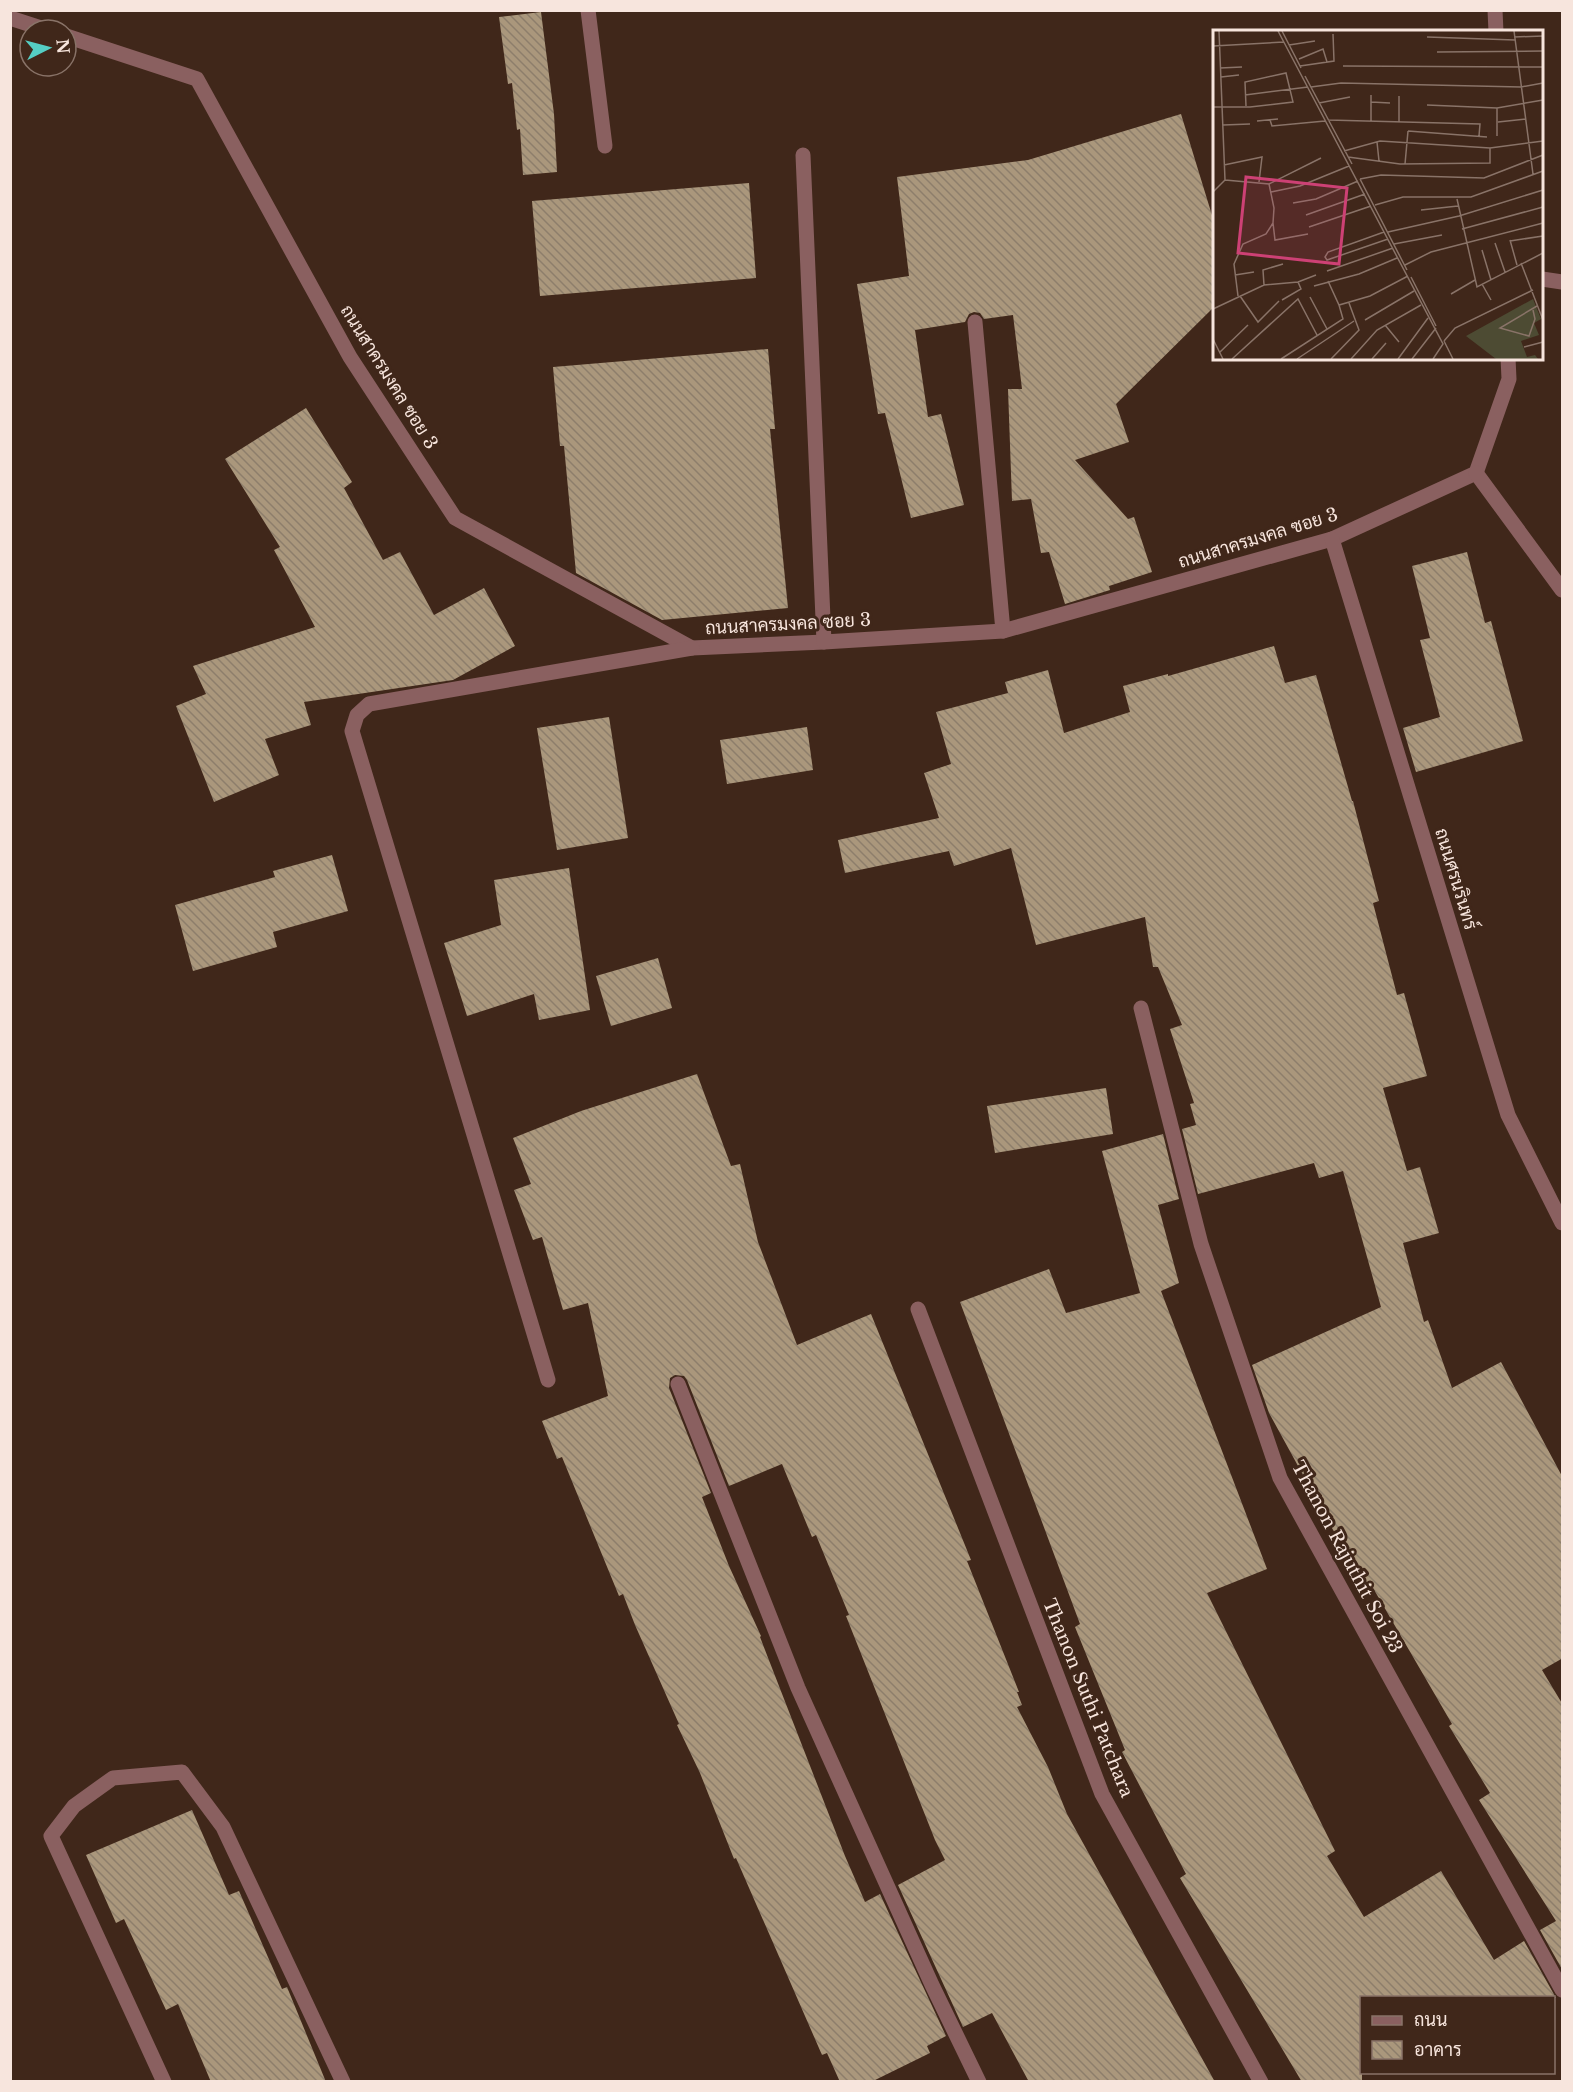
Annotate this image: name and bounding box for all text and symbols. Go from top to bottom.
north arrow [18,18,78,78]
inset map [1213,30,1543,360]
text: N [52,38,74,55]
street label: ถนนสาครมงคล ซอย 3 [336,301,442,453]
street label: ถนนสาครมงคล ซอย 3 [1175,503,1341,573]
street label: ถนนสาครมงคล ซอย 3 [705,609,871,639]
street label: ถนนศรนรินทร์ [1430,825,1484,933]
street label: Thanon Rajuthit Soi 23 [1287,1457,1407,1657]
street label: Thanon Suthi Patchara [1038,1596,1138,1801]
legend [1360,1996,1555,2074]
text: ถนน [1414,2009,1447,2031]
text: อาคาร [1414,2039,1462,2061]

